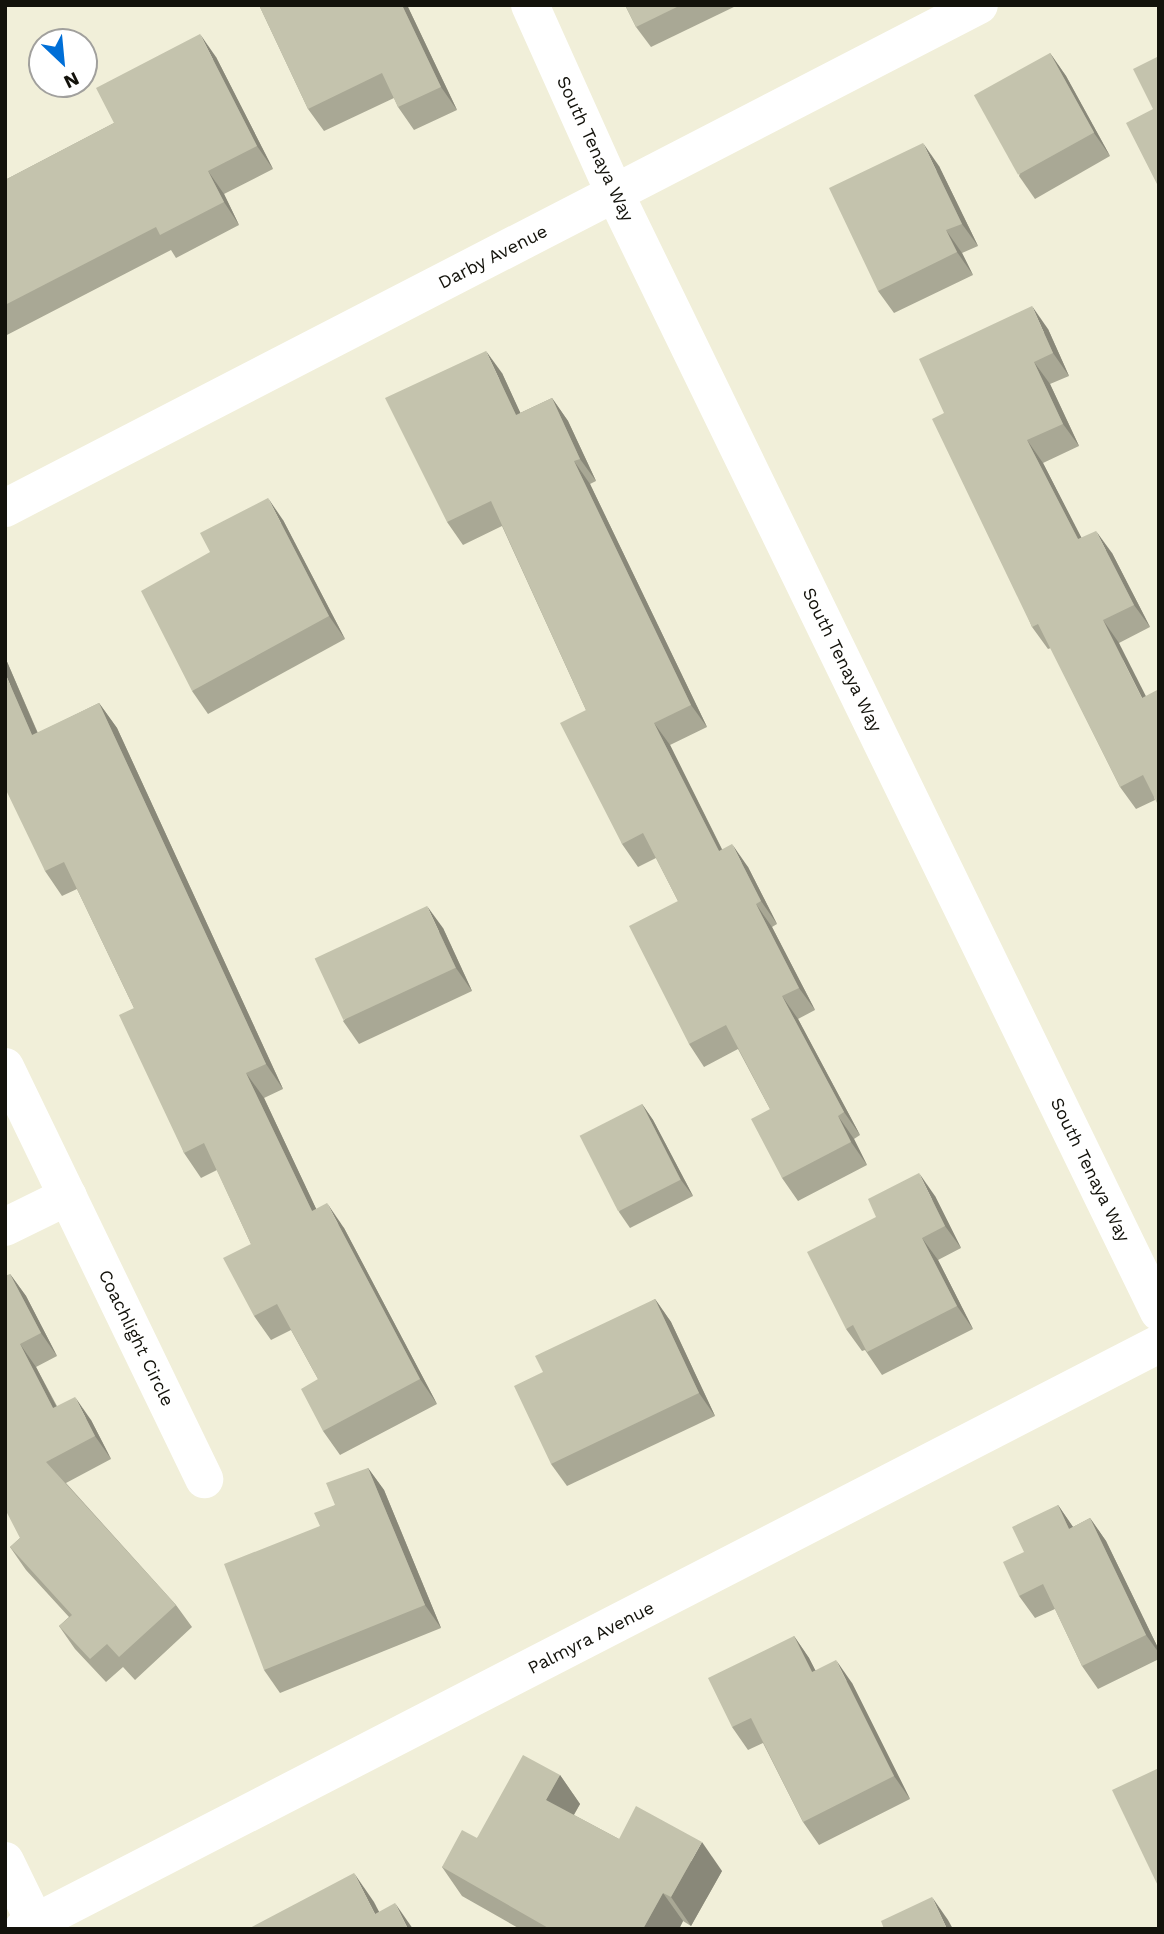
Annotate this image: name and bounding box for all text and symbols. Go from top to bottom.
north arrow [28,28,98,98]
text: N [60,67,83,94]
street label: South Tenaya Way [552,72,638,226]
street label: Darby Avenue [434,220,552,294]
street label: South Tenaya Way [797,584,887,736]
street label: South Tenaya Way [1045,1094,1135,1246]
street label: Coachlight Circle [94,1266,178,1410]
street label: Palmyra Avenue [524,1597,658,1679]

